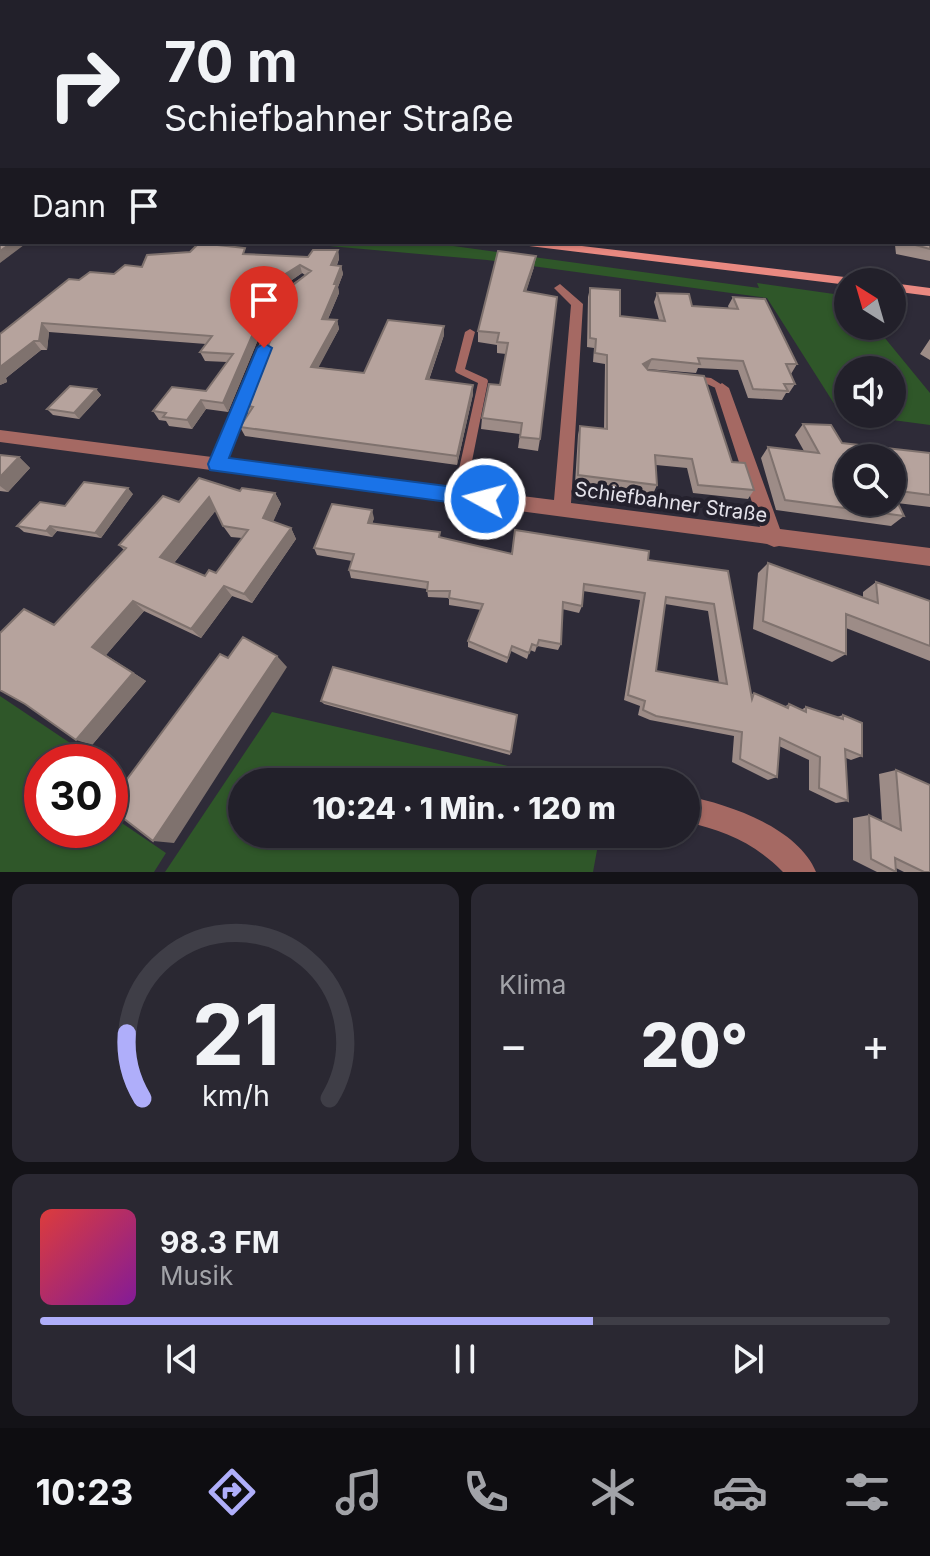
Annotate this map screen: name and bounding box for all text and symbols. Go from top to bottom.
text: 70 m [164,28,298,96]
icon: right [32,32,136,136]
text: Schiefbahner Straße [164,96,514,140]
icon: arrive [122,184,166,228]
text: Dann [32,188,106,224]
pin [230,266,298,348]
north arrow [834,268,906,340]
map controls [834,268,906,516]
icon: arrive [242,278,286,322]
button: sound [834,356,906,428]
button: search [834,444,906,516]
position arrow [443,457,527,541]
street label: Schiefbahner Straße [573,477,769,527]
speed limit sign: 30 [24,744,128,848]
text: 10:24 · 1 Min. · 120 m [312,790,616,826]
text: Klima [499,969,566,1000]
text: 21 [191,984,280,1085]
text: 20° [641,1009,748,1081]
text: − [499,1018,528,1072]
text: + [861,1018,890,1072]
text: km/h [202,1078,269,1113]
text: 98.3 FM [160,1224,280,1260]
text: Musik [160,1260,233,1291]
icon: previous [160,1337,204,1381]
icon: pause [443,1337,487,1381]
icon: next [726,1337,770,1381]
icon: directions [204,1464,260,1520]
icon: music [331,1464,387,1520]
icon: phone [458,1464,514,1520]
icon: climate [585,1464,641,1520]
icon: car [712,1464,768,1520]
icon: filters [839,1464,895,1520]
text: 10:23 [35,1470,133,1514]

